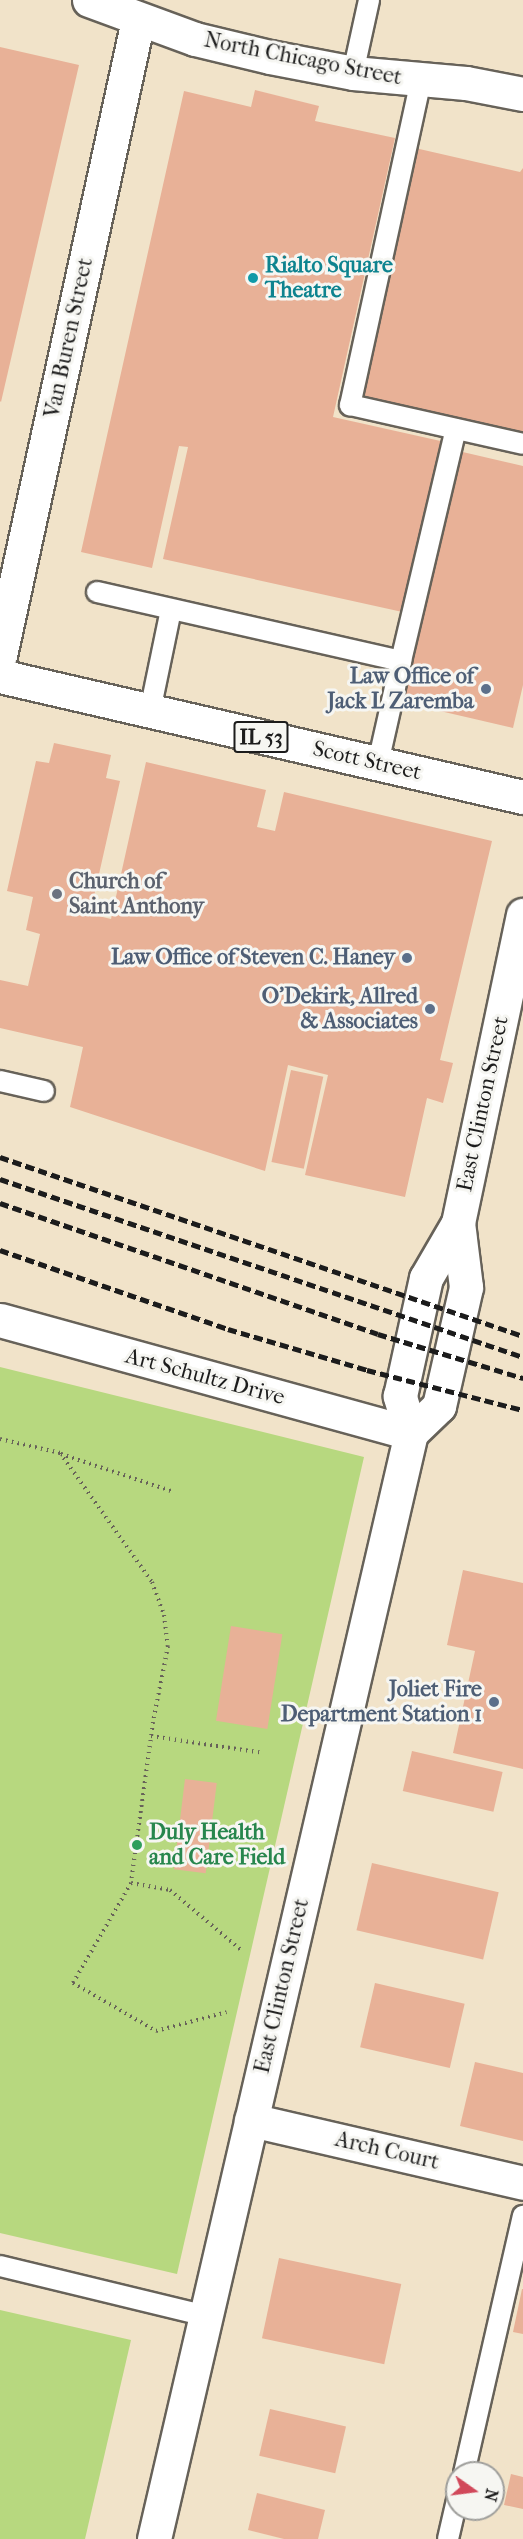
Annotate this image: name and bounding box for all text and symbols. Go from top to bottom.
street label: North Chicago Street [202,27,404,91]
place label: Rialto Square Theatre [265,252,393,304]
street label: Van Buren Street [39,256,99,420]
marker: Rialto Square Theatre [246,271,260,285]
place label: Law Office of Jack L Zaremba [327,663,474,714]
marker: Law Office of Jack L Zaremba [479,682,493,696]
road number: IL 53 [232,719,290,755]
street label: Scott Street [310,736,424,786]
place label: Church of Saint Anthony [69,868,204,920]
marker: Church of Saint Anthony [50,887,64,901]
place label: Law Office of Steven C. Haney [111,945,395,971]
marker: Law Office of Steven C. Haney [400,951,414,965]
place label: O'Dekirk, Allred & Associates [262,983,418,1034]
marker: O'Dekirk, Allred & Associates [423,1002,437,1016]
street label: East Clinton Street [452,1014,514,1194]
street label: Art Schultz Drive [122,1343,288,1411]
place label: Joliet Fire Department Station 1 [281,1676,482,1728]
marker: Joliet Fire Department Station 1 [487,1695,501,1709]
place label: Duly Health and Care Field [149,1819,285,1870]
marker: Duly Health and Care Field [130,1838,144,1852]
street label: East Clinton Street [249,1896,315,2076]
street label: Arch Court [332,2126,442,2176]
north arrow [445,2461,505,2521]
text: N [480,2487,502,2503]

